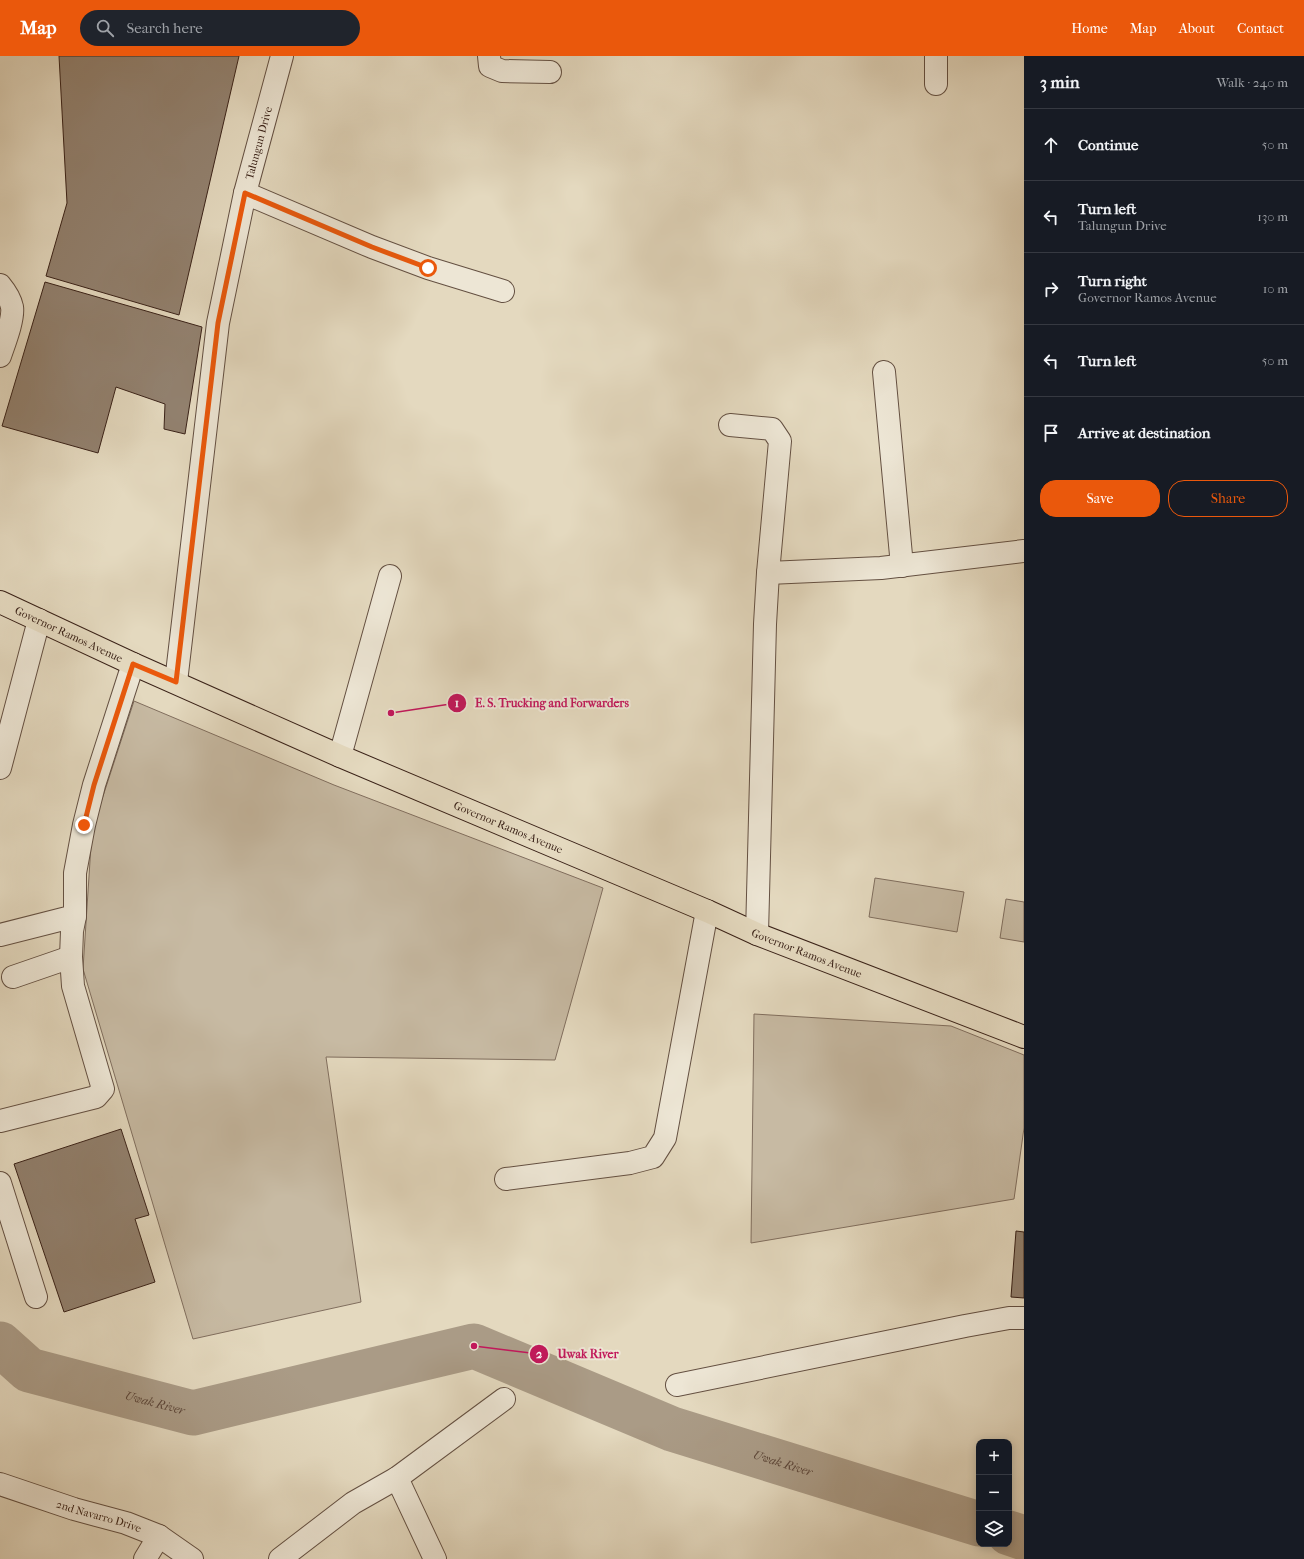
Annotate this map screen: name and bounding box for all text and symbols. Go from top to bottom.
search box [80,10,360,46]
text: Map [20,17,56,39]
icon: search [94,17,116,39]
text: Search here [126,19,203,37]
text: Home [1071,20,1108,37]
text: Map [1130,20,1157,37]
text: About [1179,20,1215,37]
text: Contact [1237,20,1284,37]
text: 3 min [1040,72,1080,92]
text: Walk · 240 m [1216,75,1288,90]
street label: Talungun Drive [243,105,275,181]
icon: ahead [1040,134,1062,156]
text: Continue [1078,136,1138,154]
text: 50 m [1262,137,1288,152]
text: Turn left [1078,200,1136,218]
icon: left [1040,206,1062,228]
text: 130 m [1257,209,1288,224]
text: Talungun Drive [1078,218,1167,233]
route start [419,259,437,277]
text: Turn right [1078,272,1147,290]
icon: right [1040,278,1062,300]
text: 10 m [1263,281,1288,296]
text: Governor Ramos Avenue [1078,290,1217,305]
icon: left [1040,350,1062,372]
text: Turn left [1078,352,1136,370]
text: 50 m [1262,353,1288,368]
icon: arrive [1040,422,1062,444]
text: Arrive at destination [1078,424,1210,442]
button: Save [1040,480,1160,517]
button: Share [1168,480,1288,517]
street label: Governor Ramos Avenue [13,604,125,665]
callout: E. S. Trucking and Forwarders [447,691,636,715]
text: 1 [455,696,459,710]
text: E. S. Trucking and Forwarders [475,696,629,711]
street label: Governor Ramos Avenue [452,799,565,857]
route end [75,816,93,834]
street label: Governor Ramos Avenue [749,926,864,981]
callout: Uwak River [529,1342,626,1366]
text: 2 [536,1347,543,1361]
text: Uwak River [556,1347,619,1361]
water label: Uwak River [123,1388,188,1418]
map controls [976,1439,1012,1547]
button: + [976,1439,1012,1475]
water label: Uwak River [751,1448,816,1479]
button: − [976,1475,1012,1511]
street label: 2nd Navarro Drive [55,1498,144,1536]
button: layers [976,1511,1012,1547]

